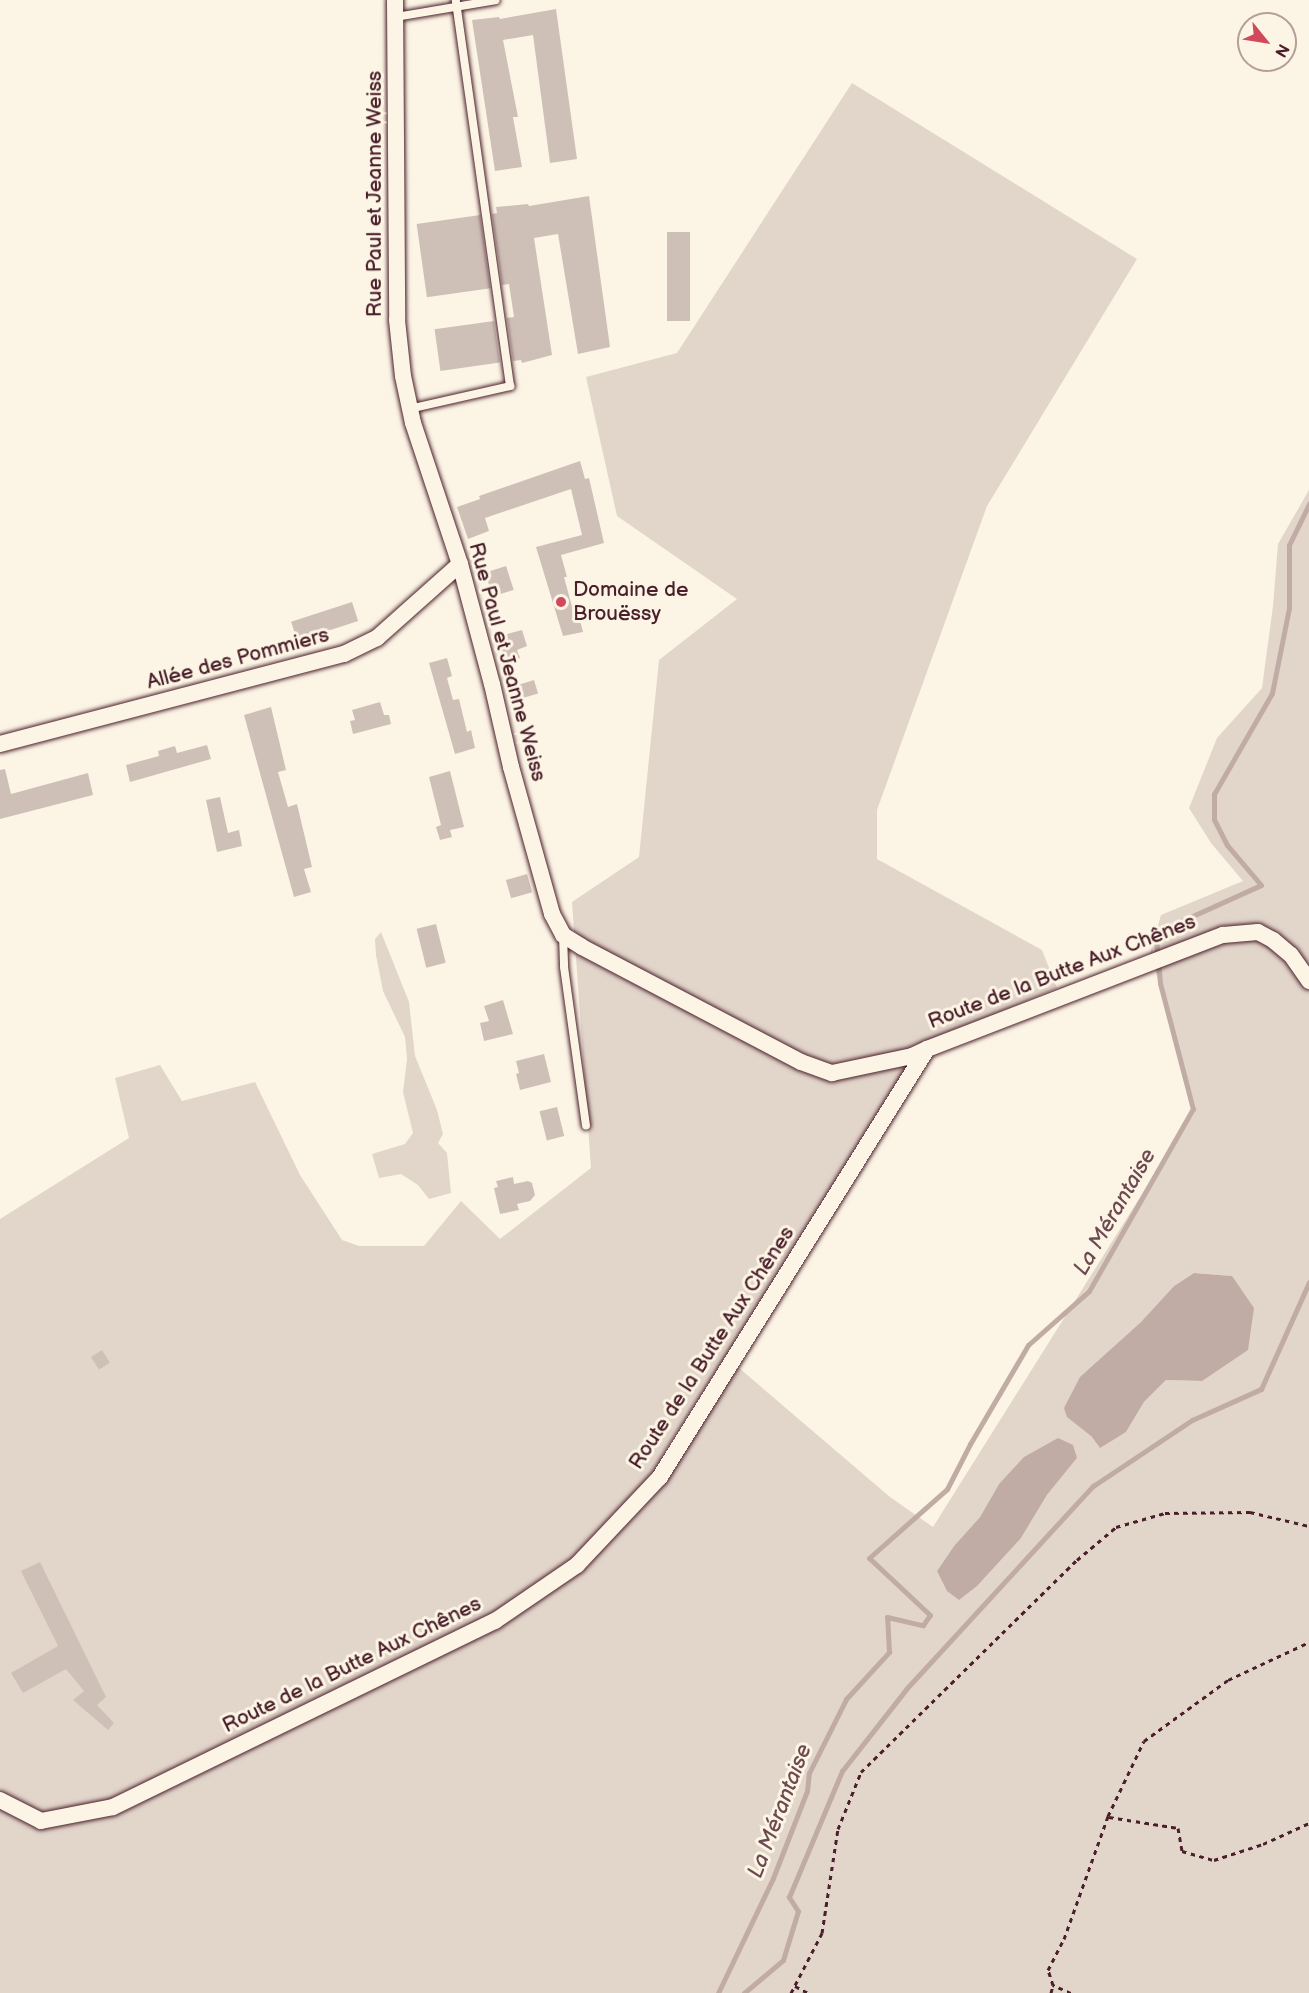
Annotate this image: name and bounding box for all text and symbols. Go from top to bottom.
north arrow [1237,12,1297,72]
text: N [1270,40,1293,60]
street label: Rue Paul et Jeanne Weiss [362,70,388,318]
street label: Rue Paul et Jeanne Weiss [463,539,551,785]
place label: Domaine de Brouëssy [573,577,689,627]
marker: Domaine de Brouëssy [554,595,568,609]
street label: Allée des Pommiers [144,623,332,695]
street label: Route de la Butte Aux Chênes [925,909,1199,1035]
water label: La Mérantaise [1068,1144,1162,1280]
street label: Route de la Butte Aux Chênes [624,1222,800,1474]
street label: Route de la Butte Aux Chênes [219,1591,485,1739]
water label: La Mérantaise [742,1740,818,1882]

